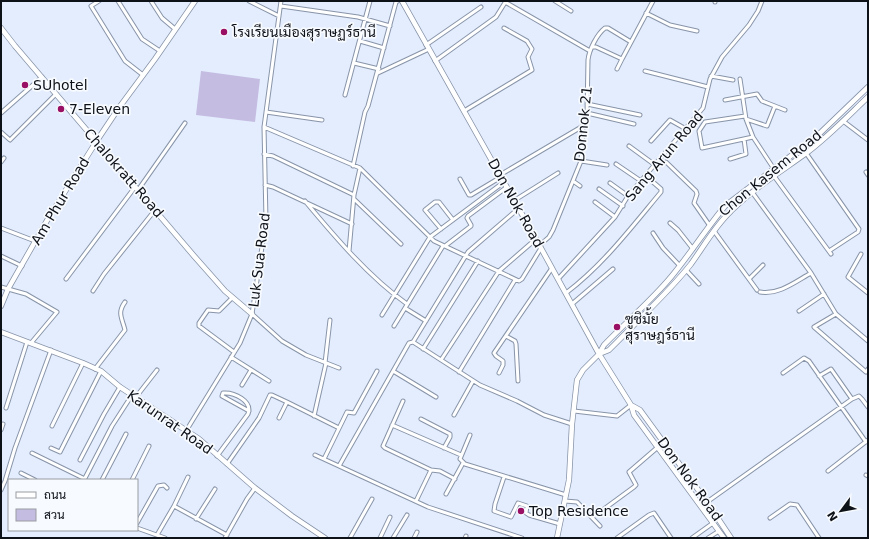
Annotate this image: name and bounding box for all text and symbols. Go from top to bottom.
place label: โรงเรียนเมืองสุราษฏร์ธานี [231,23,376,42]
marker: โรงเรียนเมืองสุราษฏร์ธานี [219,27,229,37]
place label: SUhotel [33,77,88,93]
marker: SUhotel [20,80,30,90]
street label: Donnok 21 [571,85,595,163]
place label: 7-Eleven [69,101,130,117]
marker: 7-Eleven [56,104,66,114]
street label: Sang Arun Road [622,108,706,204]
street label: Chalokratt Road [81,125,167,221]
street label: Chon Kasem Road [716,127,824,219]
street label: Am Phur Road [28,154,92,248]
street label: Don Nok Road [485,156,547,250]
street label: Luk Sua Road [245,212,273,308]
place label: ซูชิมั้ย สุราษฎร์ธานี [625,307,695,345]
marker: ซูชิมั้ย สุราษฎร์ธานี [612,322,622,332]
street label: Karunrat Road [124,387,216,457]
street label: Don Nok Road [654,434,726,524]
legend [8,479,138,531]
text: ถนน [44,488,67,502]
north arrow [821,491,861,531]
place label: Top Residence [528,503,629,519]
marker: Top Residence [516,506,526,516]
text: สวน [44,508,65,522]
text: N [825,509,841,523]

